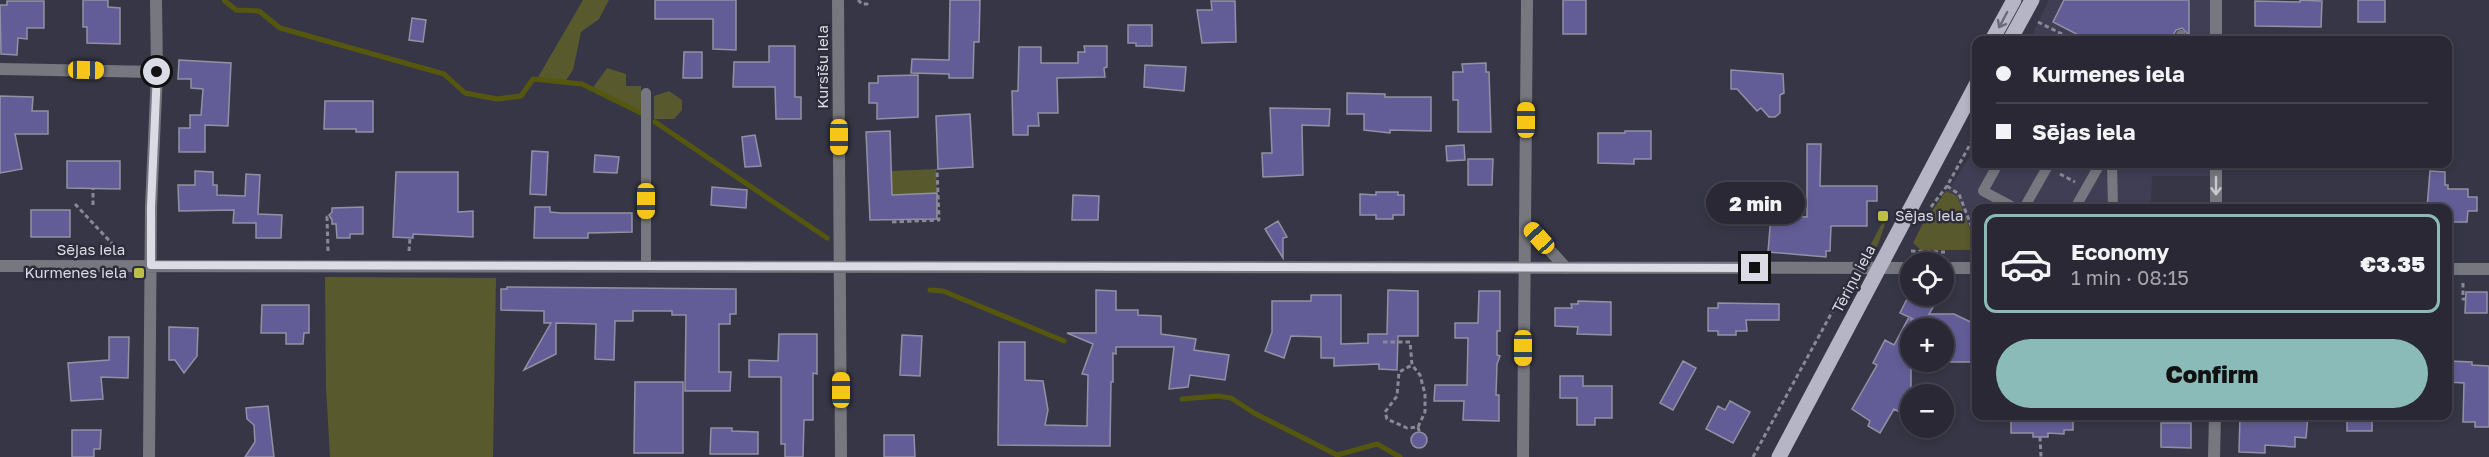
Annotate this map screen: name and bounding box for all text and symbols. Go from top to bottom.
one-way arrow [1997,11,2008,29]
street label: Kursīšu iela [813,25,831,109]
route start [143,58,170,85]
text: Kurmenes iela [2032,60,2185,87]
car [68,61,104,79]
car [1517,102,1535,138]
text: Sējas iela [2032,118,2135,145]
car [830,119,848,155]
one-way arrow [2210,176,2222,196]
callout: 2 min [1706,181,1804,223]
car [637,183,655,219]
text: 2 min [1729,191,1782,215]
place label: Sējas iela [1895,206,1964,224]
marker: Sējas iela [1876,209,1890,223]
car [1520,219,1558,257]
icon: car [1999,237,2053,291]
text: Economy [2071,238,2169,265]
street label: Sējas iela [57,240,125,258]
street label: Tēriņu iela [1828,241,1879,316]
text: €3.35 [2360,250,2425,277]
map controls [1900,252,1954,438]
button: locate [1900,252,1954,306]
route end [1741,254,1768,281]
place label: Kurmenes iela [24,263,127,281]
text: 1 min · 08:15 [2071,265,2189,289]
marker: Kurmenes iela [132,266,146,280]
button: + [1900,318,1954,372]
car [1514,330,1532,366]
button: Confirm [1996,339,2428,408]
car [832,372,850,408]
button: − [1900,384,1954,438]

